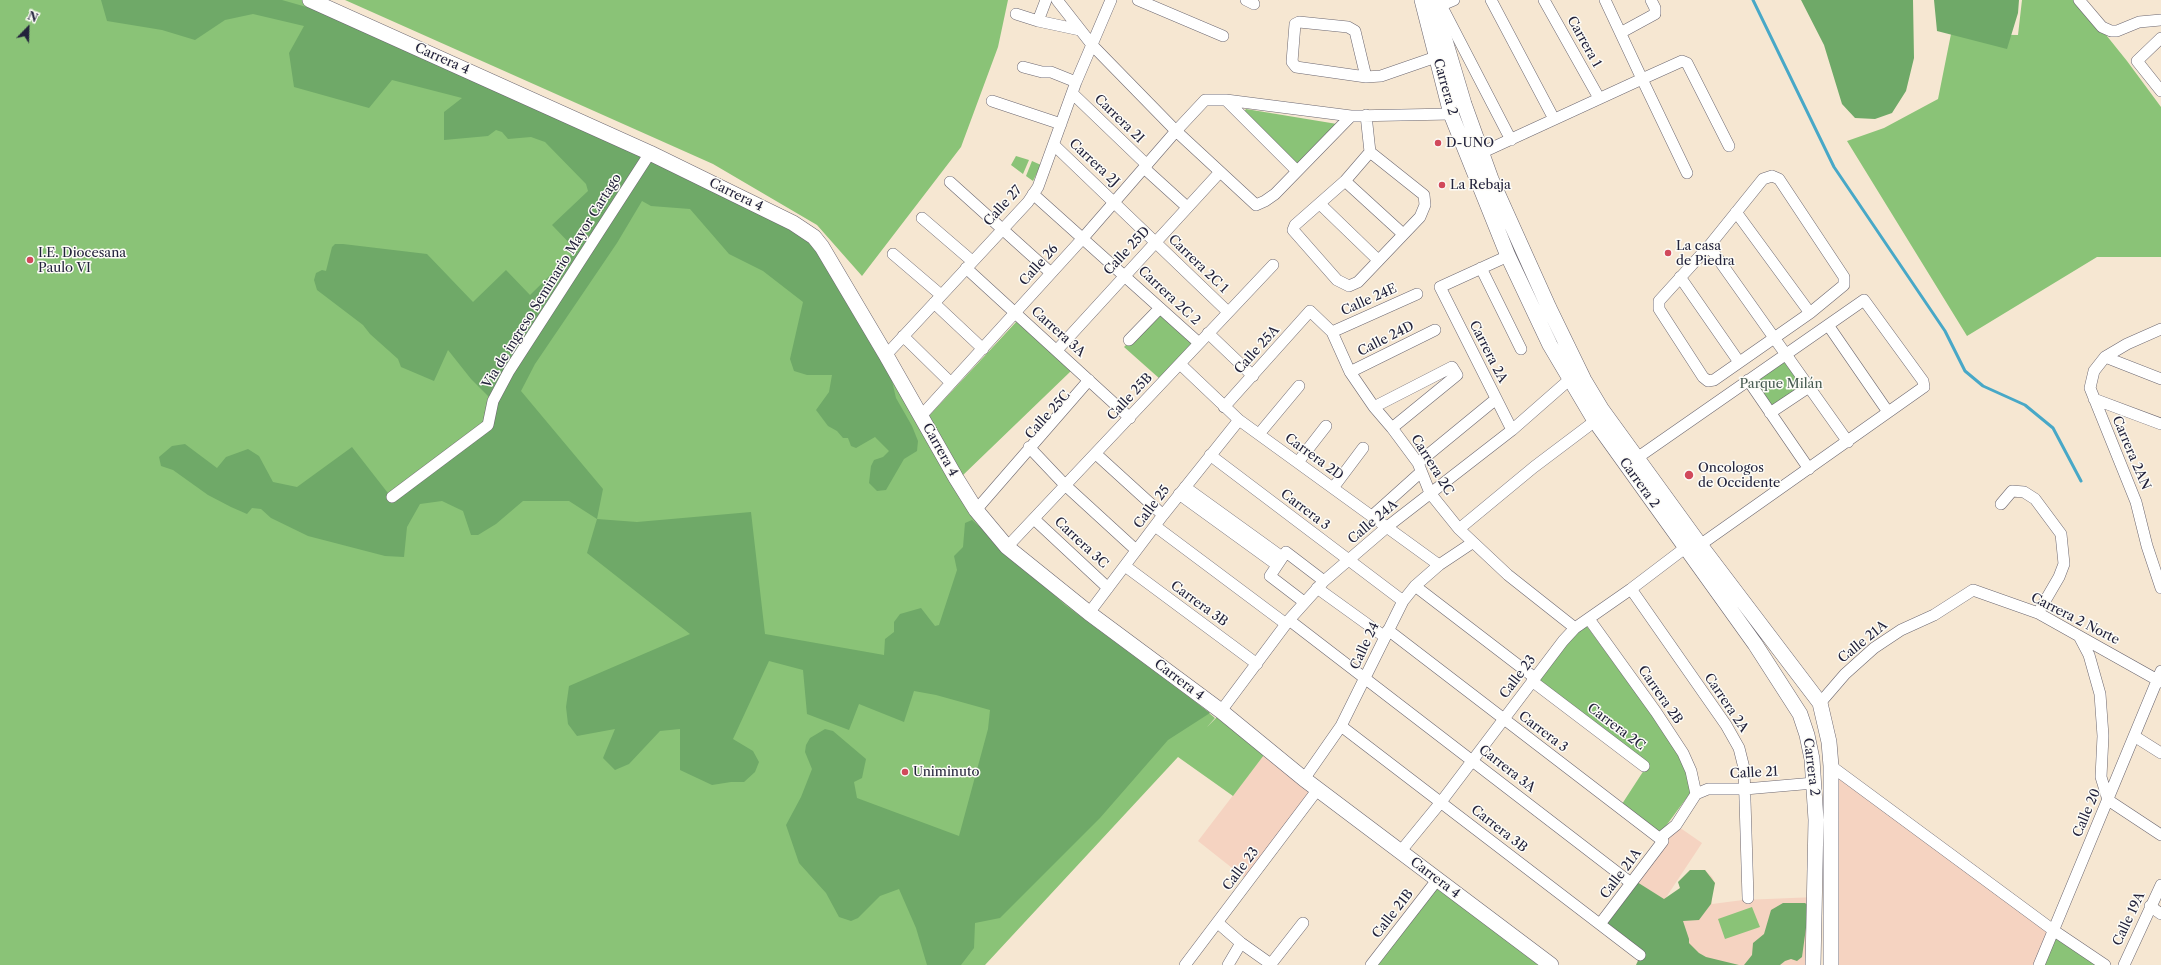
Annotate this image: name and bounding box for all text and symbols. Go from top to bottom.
north arrow [8,8,48,48]
text: N [26,9,40,25]
street label: Carrera 1 [1564,14,1604,70]
street label: Carrera 4 [412,40,472,78]
street label: Carrera 2 [1429,57,1461,117]
street label: Carrera 2I [1091,91,1147,147]
place label: D-UNO [1446,135,1494,151]
street label: Carrera 2J [1066,136,1122,190]
marker: D-UNO [1433,138,1443,148]
street label: Via de ingreso Seminario Mayor Cartago [479,171,625,391]
street label: Carrera 4 [706,175,766,215]
place label: La Rebaja [1450,177,1511,193]
marker: La Rebaja [1437,180,1447,190]
street label: Calle 27 [981,182,1025,230]
street label: Calle 25D [1101,224,1153,278]
street label: Carrera 2C 1 [1165,232,1231,296]
place label: La casa de Piedra [1676,238,1735,269]
street label: Calle 26 [1016,241,1062,289]
place label: I.E. Diocesana Paulo VI [38,245,126,276]
marker: La casa de Piedra [1663,248,1673,258]
marker: I.E. Diocesana Paulo VI [25,255,35,265]
street label: Carrera 2C 2 [1135,263,1203,329]
street label: Calle 24E [1339,281,1399,319]
street label: Carrera 3A [1028,304,1088,360]
street label: Calle 24D [1355,318,1417,360]
street label: Carrera 2A [1466,318,1510,386]
street label: Calle 25A [1231,323,1283,377]
street label: Calle 25B [1104,370,1156,424]
park label: Parque Milán [1739,376,1823,392]
street label: Calle 25C [1022,388,1074,442]
street label: Carrera 2AN [2108,414,2154,492]
street label: Carrera 4 [919,421,961,479]
street label: Carrera 2D [1282,431,1346,483]
street label: Carrera 2C [1407,432,1457,498]
street label: Carrera 2 [1616,455,1662,511]
place label: Oncologos de Occidente [1698,460,1780,491]
marker: Oncologos de Occidente [1683,469,1695,481]
street label: Calle 25 [1131,482,1173,532]
street label: Carrera 3 [1277,486,1333,534]
street label: Calle 24A [1345,497,1401,547]
street label: Carrera 3C [1051,514,1111,572]
street label: Carrera 3B [1167,578,1231,630]
street label: Carrera 2 Norte [2028,590,2122,648]
street label: Calle 21A [1835,618,1891,666]
street label: Calle 24 [1347,620,1383,672]
street label: Calle 23 [1497,652,1539,702]
street label: Carrera 4 [1151,656,1207,704]
street label: Carrera 2B [1634,663,1686,727]
street label: Carrera 2A [1701,671,1751,735]
street label: Carrera 2C [1584,700,1648,754]
street label: Carrera 3 [1515,708,1571,756]
street label: Carrera 2 [1800,737,1822,797]
street label: Carrera 3A [1476,742,1538,796]
place label: Uniminuto [913,764,980,780]
street label: Calle 21 [1729,764,1779,782]
marker: Uniminuto [900,767,910,777]
street label: Calle 20 [2070,786,2104,840]
street label: Carrera 3B [1468,802,1530,856]
street label: Calle 23 [1220,844,1262,894]
street label: Calle 21A [1597,846,1645,902]
street label: Carrera 4 [1407,854,1463,902]
street label: Calle 21B [1369,887,1417,941]
street label: Calle 19A [2110,890,2148,948]

